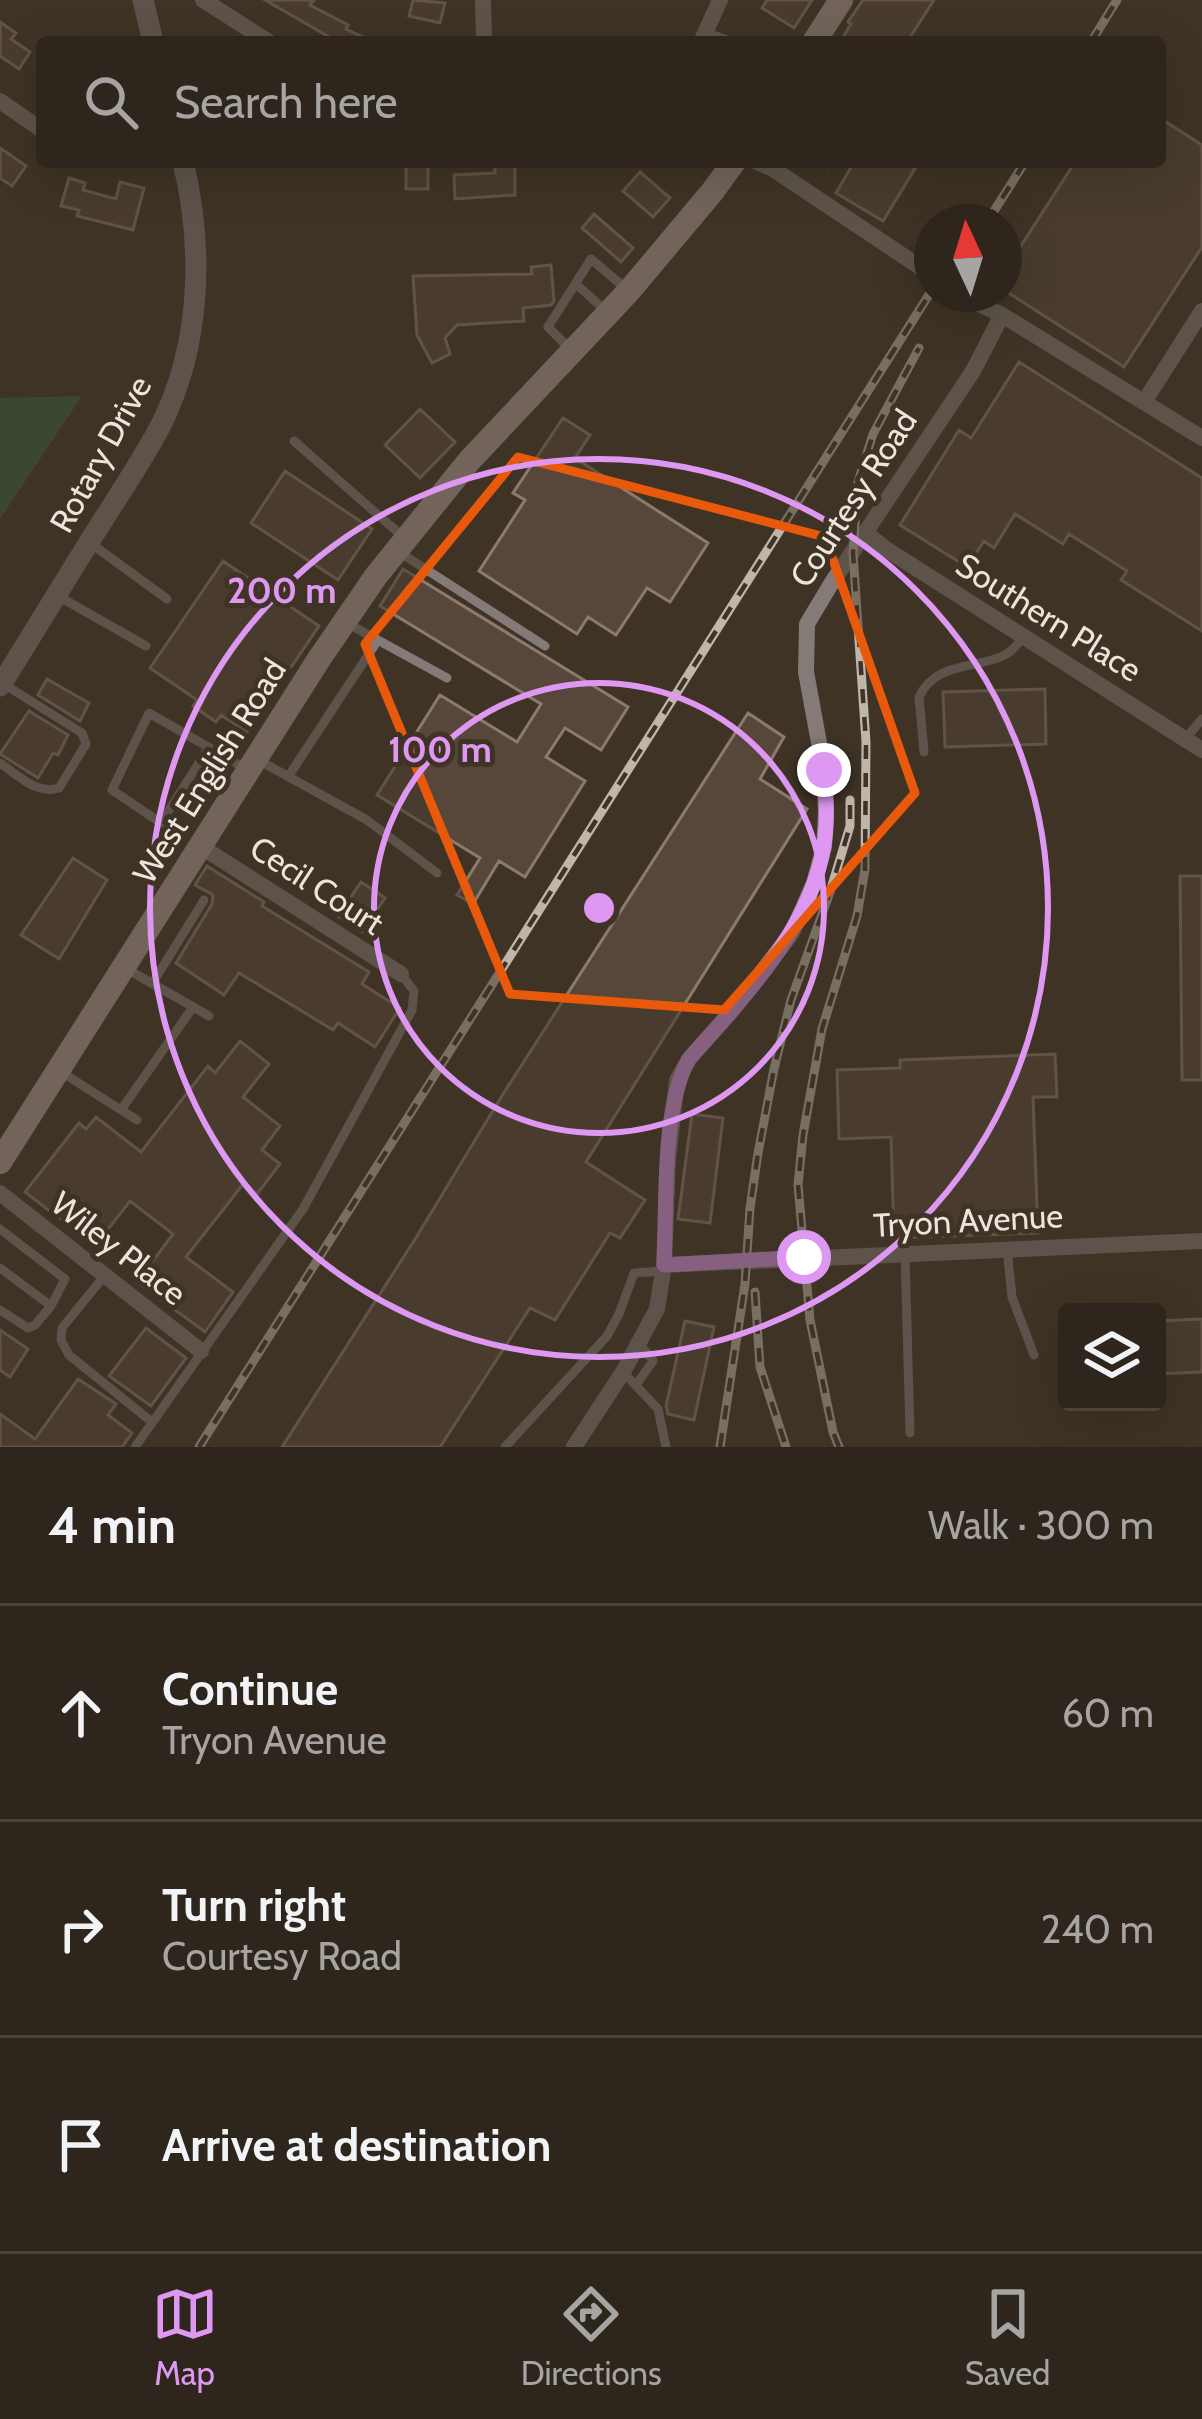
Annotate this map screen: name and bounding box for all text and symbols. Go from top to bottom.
search box [36,36,1166,168]
icon: search [78,69,144,135]
text: Search here [174,75,398,129]
north arrow [914,204,1022,312]
street label: Rotary Drive [41,369,159,539]
street label: Courtesy Road [781,402,925,594]
street label: Southern Place [949,544,1149,690]
text: 200 m [227,568,337,612]
street label: West English Road [124,651,294,891]
text: 100 m [388,727,492,771]
route end [797,743,851,797]
street label: Cecil Court [243,827,391,943]
centre of rings [578,887,620,929]
street label: Wiley Place [43,1183,195,1313]
street label: Tryon Avenue [872,1195,1064,1245]
route start [777,1230,831,1284]
map controls [1058,1303,1166,1411]
button: layers [1058,1303,1166,1411]
text: 4 min [48,1494,176,1556]
text: Walk · 300 m [928,1501,1154,1549]
text: Continue [162,1662,338,1716]
icon: ahead [48,1680,114,1746]
text: 60 m [1062,1689,1154,1737]
text: Tryon Avenue [162,1716,387,1764]
text: Turn right [162,1878,346,1932]
icon: right [48,1896,114,1962]
text: 240 m [1041,1905,1154,1953]
text: Courtesy Road [162,1932,402,1980]
icon: arrive [48,2112,114,2178]
text: Arrive at destination [162,2118,551,2172]
tab: Map [152,2281,218,2393]
tab: Directions [521,2281,662,2393]
tab: Saved [965,2281,1050,2393]

